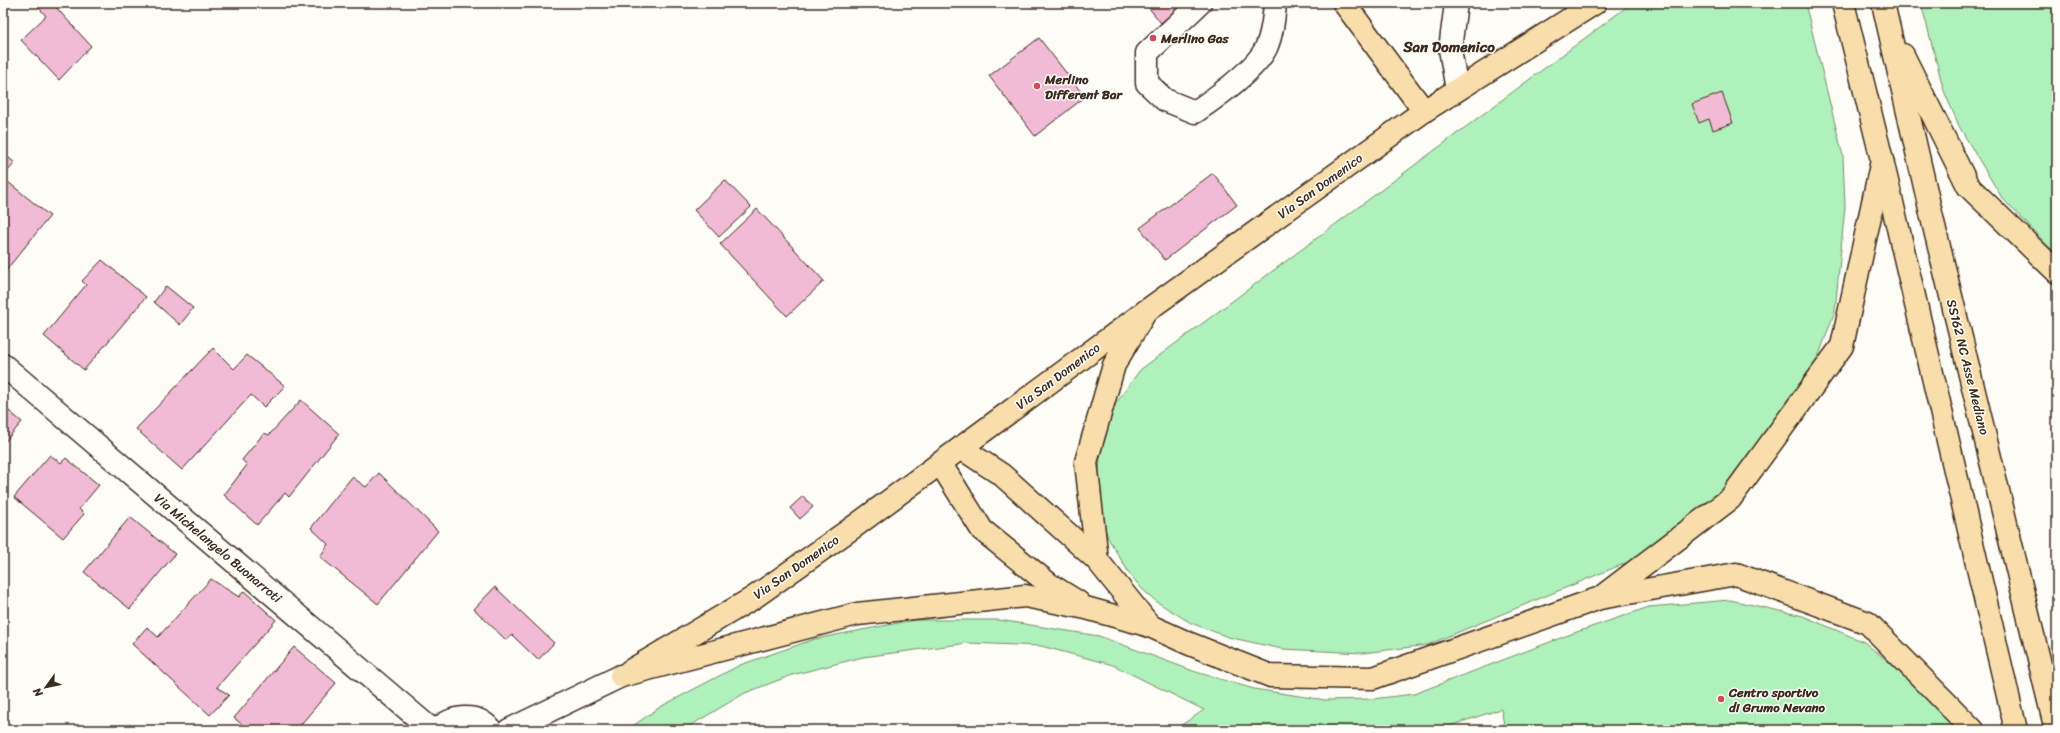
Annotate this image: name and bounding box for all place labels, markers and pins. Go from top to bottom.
place label: Merlino Gas [1160,27,1229,50]
marker: Merlino Gas [1148,33,1158,43]
place label: Merlino Different Bar [1044,68,1124,106]
marker: Merlino Different Bar [1032,81,1042,91]
place label: Centro sportivo di Grumo Nevano [1728,681,1825,719]
marker: Centro sportivo di Grumo Nevano [1716,694,1726,704]

